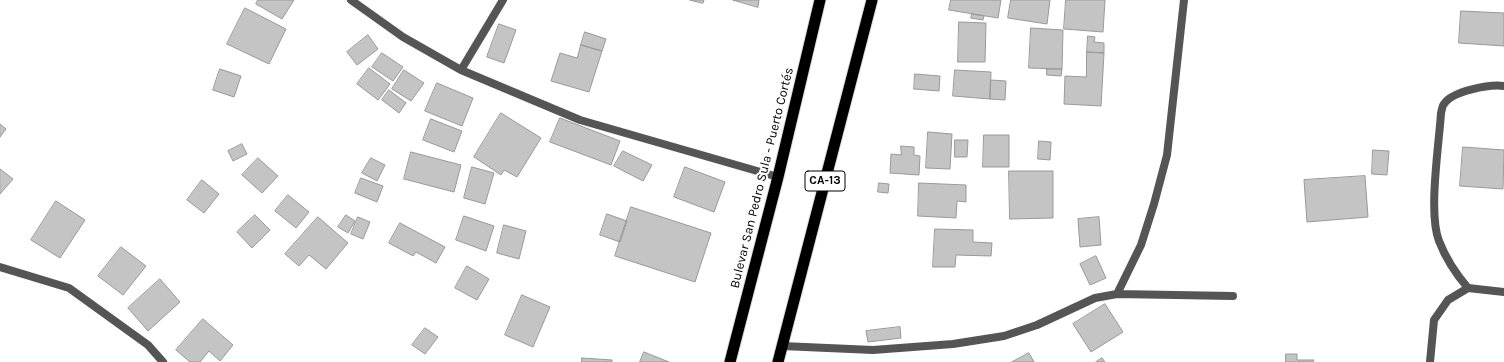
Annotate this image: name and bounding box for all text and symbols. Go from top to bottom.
street label: Bulevar San Pedro Sula - Puerto Cortés [727,66,797,290]
road number: CA-13 [805,171,845,191]

